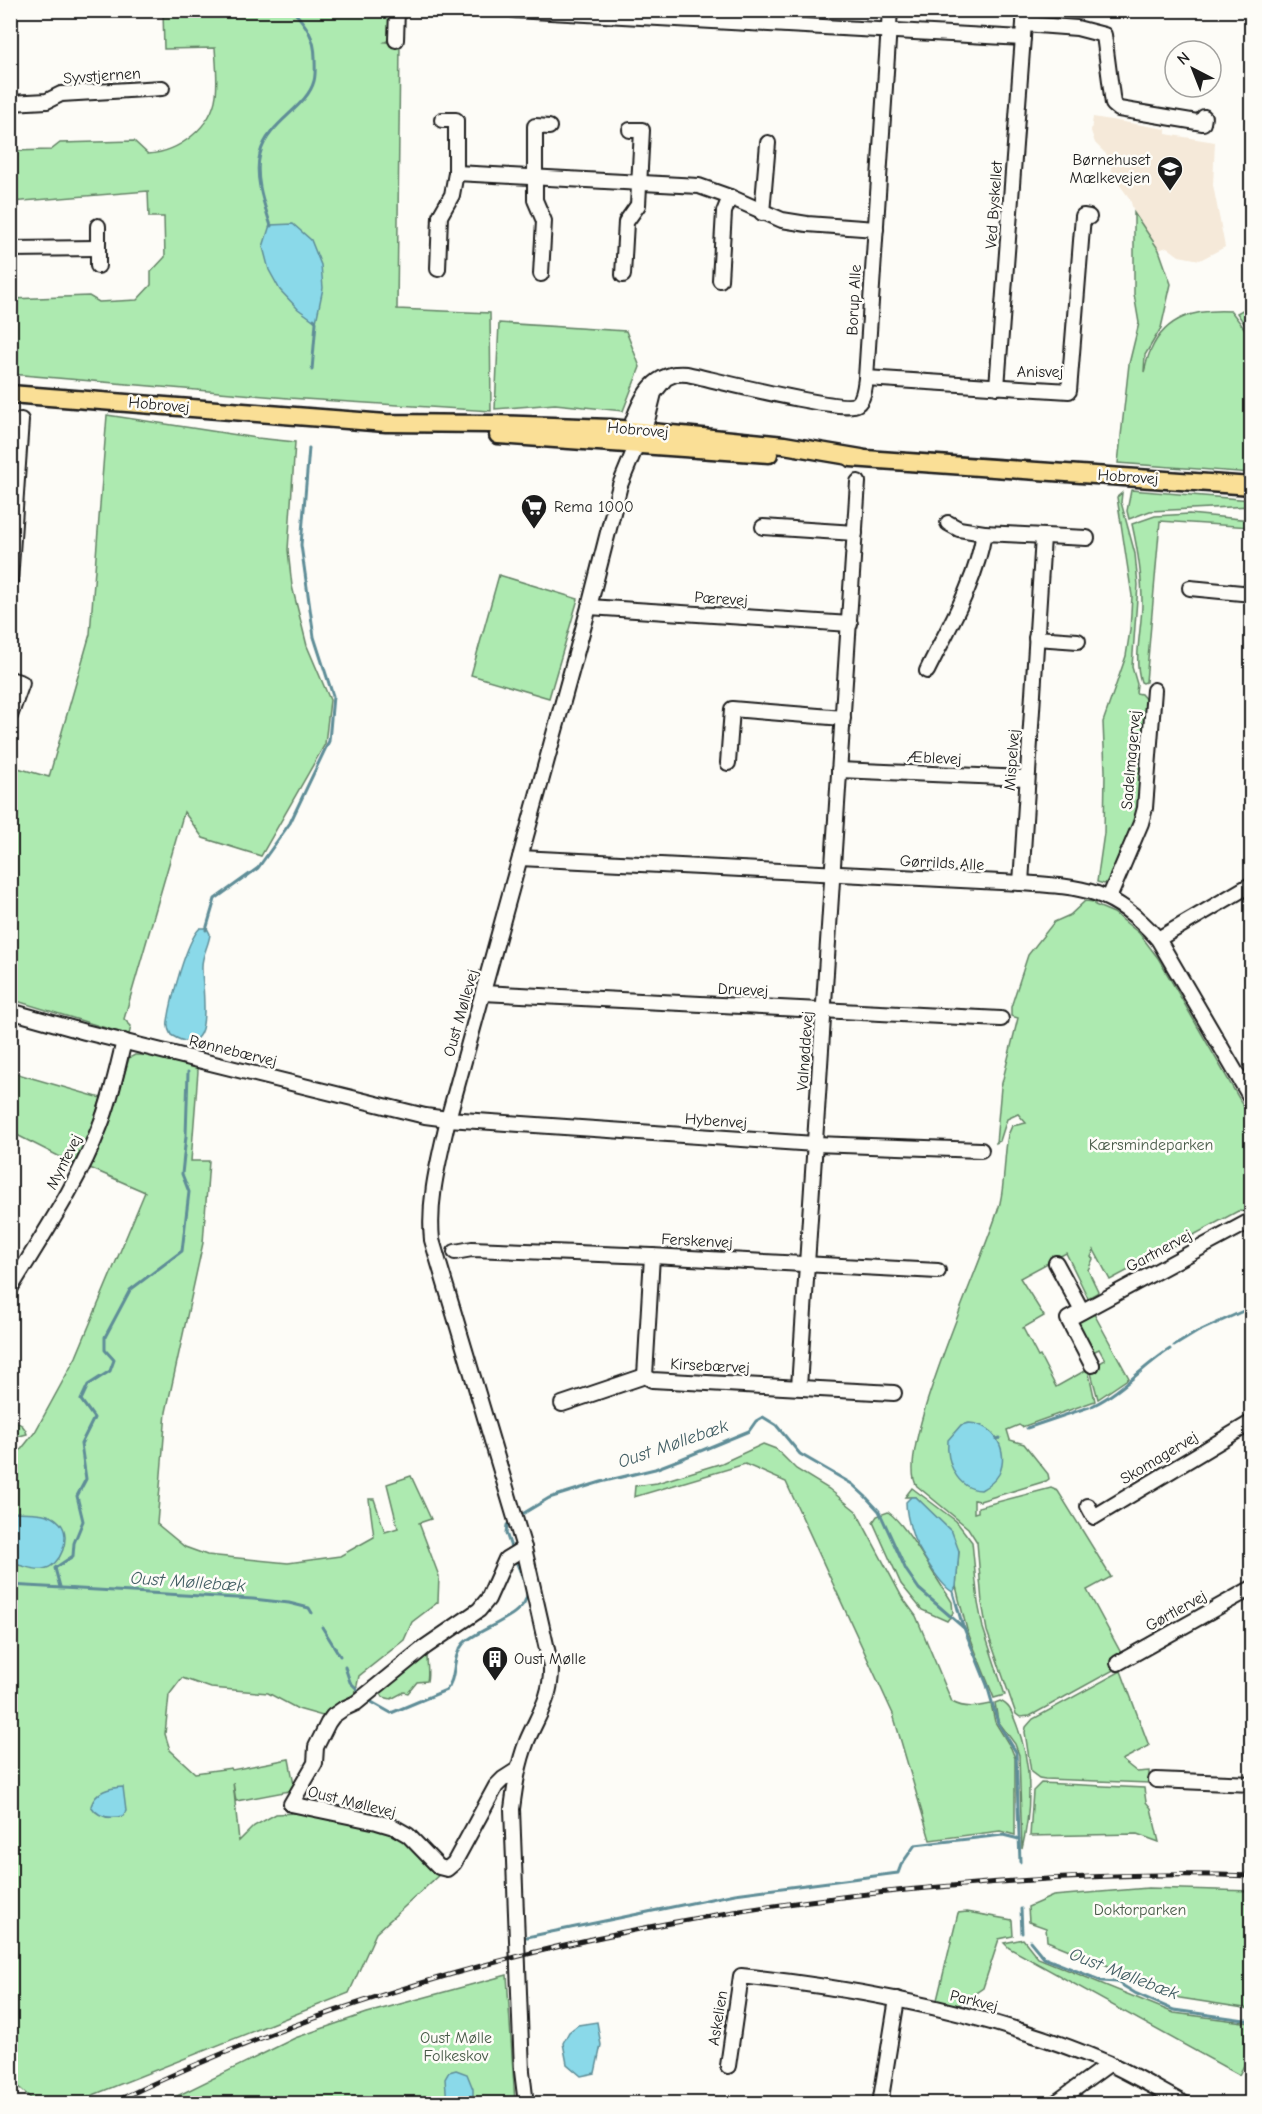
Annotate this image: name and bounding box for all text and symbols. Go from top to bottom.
north arrow [1163,39,1223,99]
text: N [1174,48,1194,69]
street label: Syvstjernen [63,64,141,88]
place label: Børnehuset Mælkevejen [1069,151,1150,187]
school or university icon: Børnehuset Mælkevejen [1155,154,1185,192]
street label: Ved Byskellet [982,160,1006,250]
street label: Borup Alle [843,264,865,336]
street label: Anisvej [1017,363,1063,381]
street label: Hobrovej [128,393,190,417]
street label: Hobrovej [607,418,669,442]
street label: Hobrovej [1097,466,1159,488]
supermarket icon: Rema 1000 [519,492,549,530]
place label: Rema 1000 [554,498,634,516]
street label: Pærevej [694,588,748,610]
street label: Sadelmagervej [1118,710,1144,810]
street label: Mispelvej [1001,729,1023,791]
street label: Æblevej [906,748,962,768]
street label: Gørrilds Alle [899,852,985,874]
street label: Oust Møllevej [440,967,482,1059]
street label: Druevej [717,980,769,1000]
street label: Valnøddevej [793,1011,817,1091]
street label: Rønnebærvej [187,1031,279,1071]
street label: Hybenvej [684,1110,748,1132]
street label: Myntevej [42,1131,86,1193]
park label: Kærsmindeparken [1089,1136,1213,1154]
street label: Gartnervej [1123,1226,1195,1276]
street label: Ferskenvej [661,1230,733,1252]
street label: Kirsebærvej [670,1355,750,1377]
water label: Oust Møllebæk [615,1415,731,1473]
street label: Skomagervej [1117,1428,1201,1488]
water label: Oust Møllebæk [130,1568,246,1597]
street label: Gørtlervej [1142,1587,1210,1635]
building icon: Oust Mølle [480,1644,510,1682]
place label: Oust Mølle [514,1650,586,1668]
street label: Oust Møllevej [306,1782,398,1822]
park label: Doktorparken [1094,1901,1186,1919]
water label: Oust Møllebæk [1067,1944,1182,2005]
street label: Parkvej [948,1986,1000,2016]
street label: Askelien [705,1989,731,2047]
park label: Oust Mølle Folkeskov [420,2029,492,2065]

